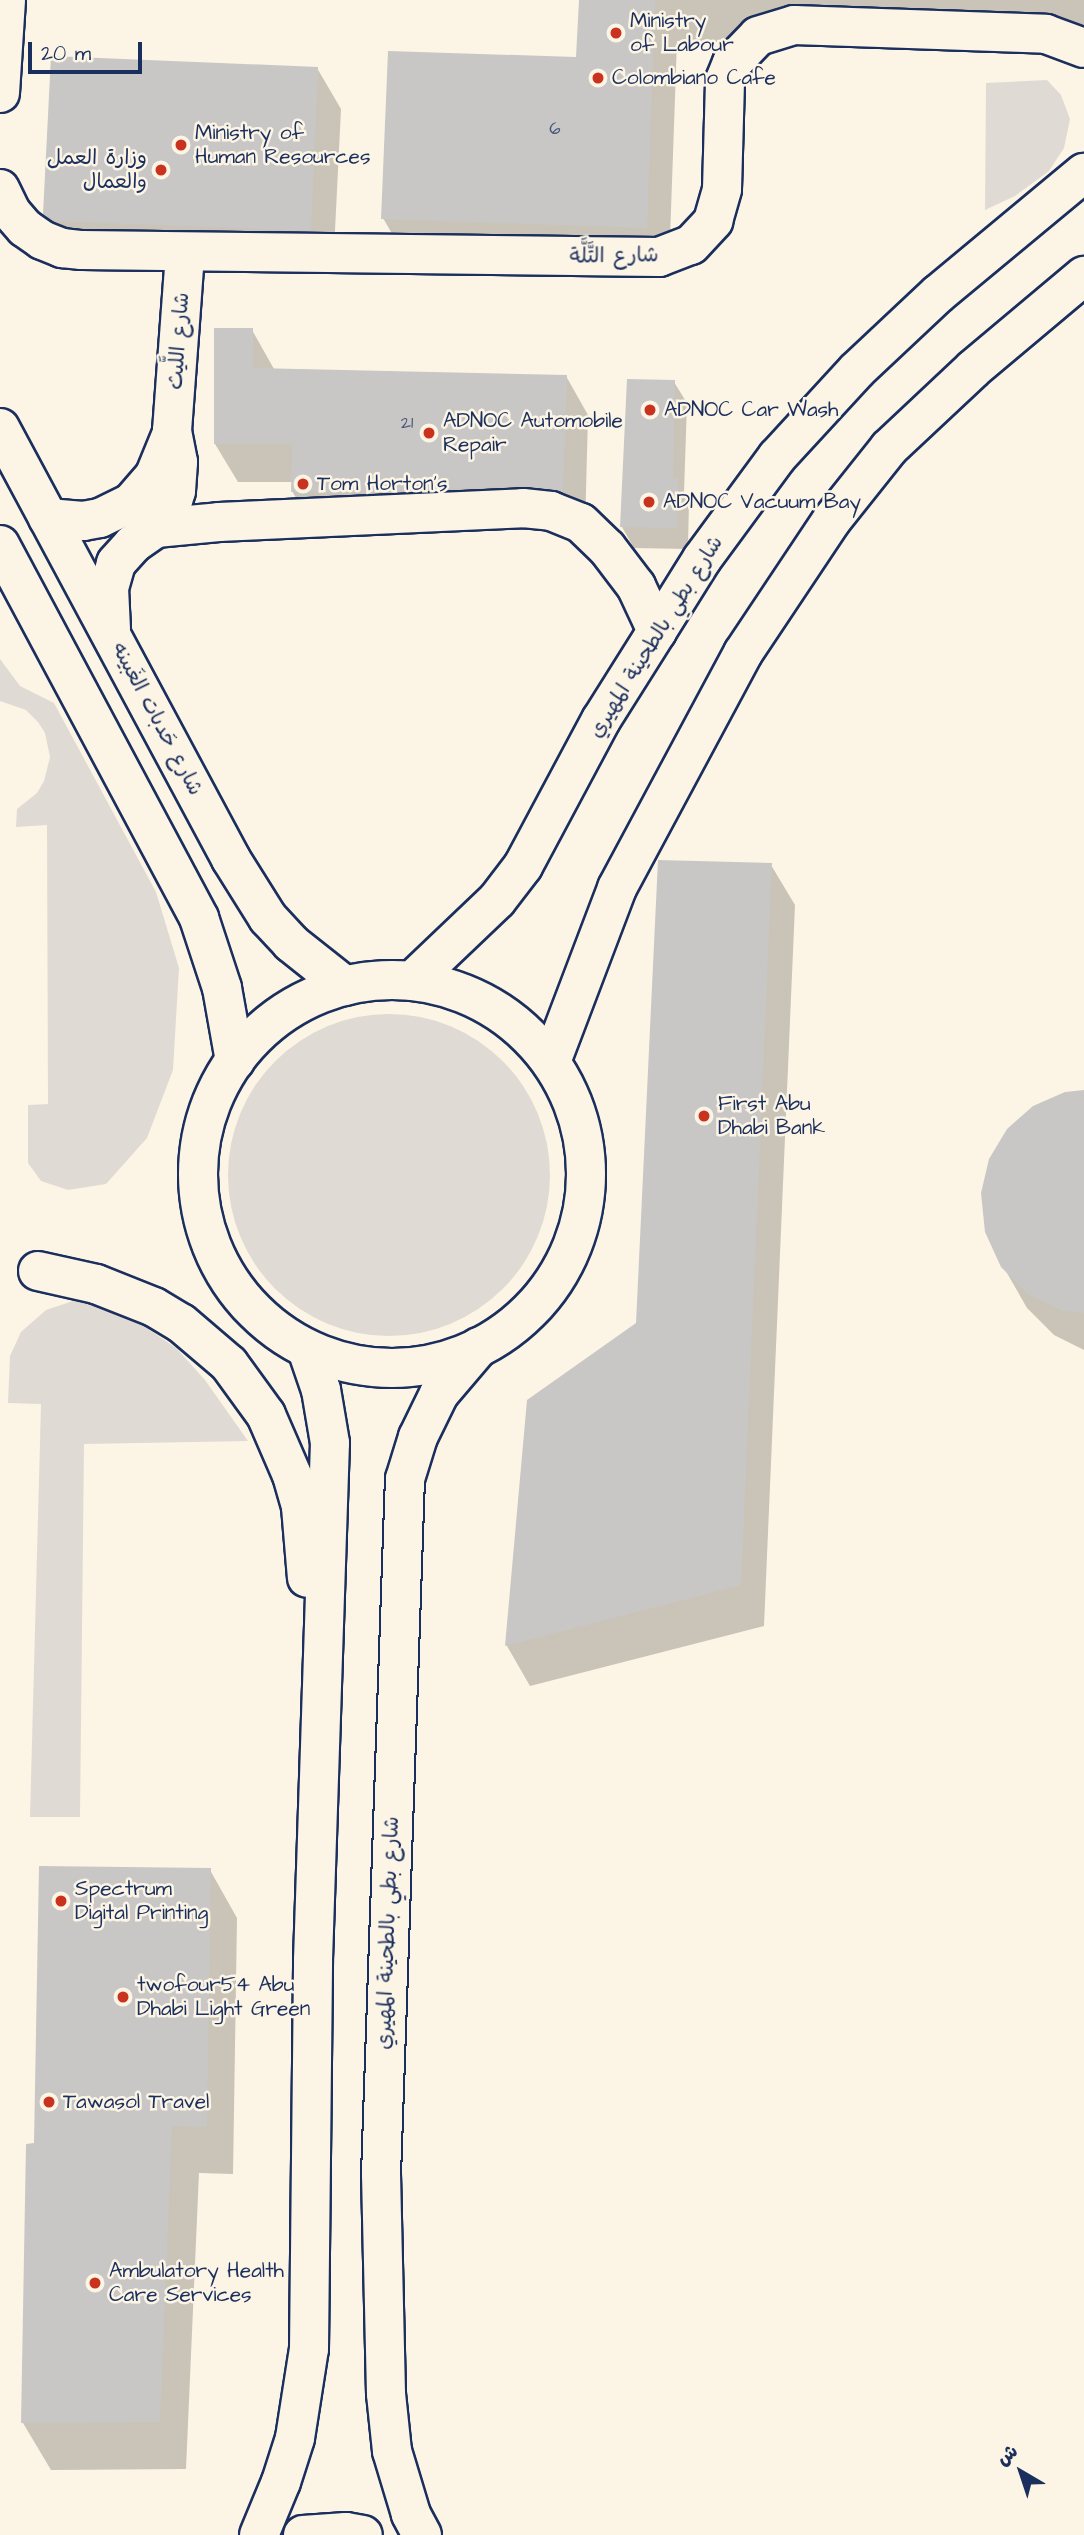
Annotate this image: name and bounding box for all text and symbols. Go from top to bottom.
place label: Ministry of Labour [630,8,734,58]
marker: Ministry of Labour [608,25,624,41]
scale bar [32,28,145,72]
text: 20 m [41,39,91,68]
place label: Colombiano Cafe [612,65,776,91]
marker: Colombiano Cafe [590,70,606,86]
house number: 6 [549,118,561,140]
place label: Ministry of Human Resources [195,120,370,170]
marker: Ministry of Human Resources [173,137,189,153]
place label: وزارة العمل والعمال [47,145,147,195]
marker: وزارة العمل والعمال [153,162,169,178]
street label: شارع التَّلَّة [569,243,659,269]
street label: شارع اللَّيث [163,291,195,391]
place label: ADNOC Car Wash [664,397,839,423]
marker: ADNOC Car Wash [642,402,658,418]
place label: ADNOC Automobile Repair [443,408,623,458]
house number: 21 [401,412,413,434]
marker: ADNOC Automobile Repair [421,425,437,441]
place label: Tom Horton's [317,471,448,497]
marker: Tom Horton's [295,476,311,492]
place label: ADNOC Vacuum Bay [663,489,861,515]
marker: ADNOC Vacuum Bay [641,494,657,510]
street label: شارع بطي بالطحينة المهيري [583,531,729,743]
street label: شارع حَدبات الغَبينه [106,638,208,800]
place label: First Abu Dhabi Bank [718,1091,825,1141]
marker: First Abu Dhabi Bank [696,1108,712,1124]
street label: شارع بطي بالطحينة المهيري [371,1816,405,2050]
place label: Spectrum Digital Printing [75,1876,208,1926]
marker: Spectrum Digital Printing [53,1893,69,1909]
place label: twofour54 Abu Dhabi Light Green [137,1972,310,2022]
marker: twofour54 Abu Dhabi Light Green [115,1989,131,2005]
place label: Tawasol Travel [63,2089,209,2115]
marker: Tawasol Travel [41,2094,57,2110]
place label: Ambulatory Health Care Services [109,2258,284,2308]
marker: Ambulatory Health Care Services [87,2275,103,2291]
north arrow [986,2437,1056,2507]
text: ش [991,2438,1024,2472]

